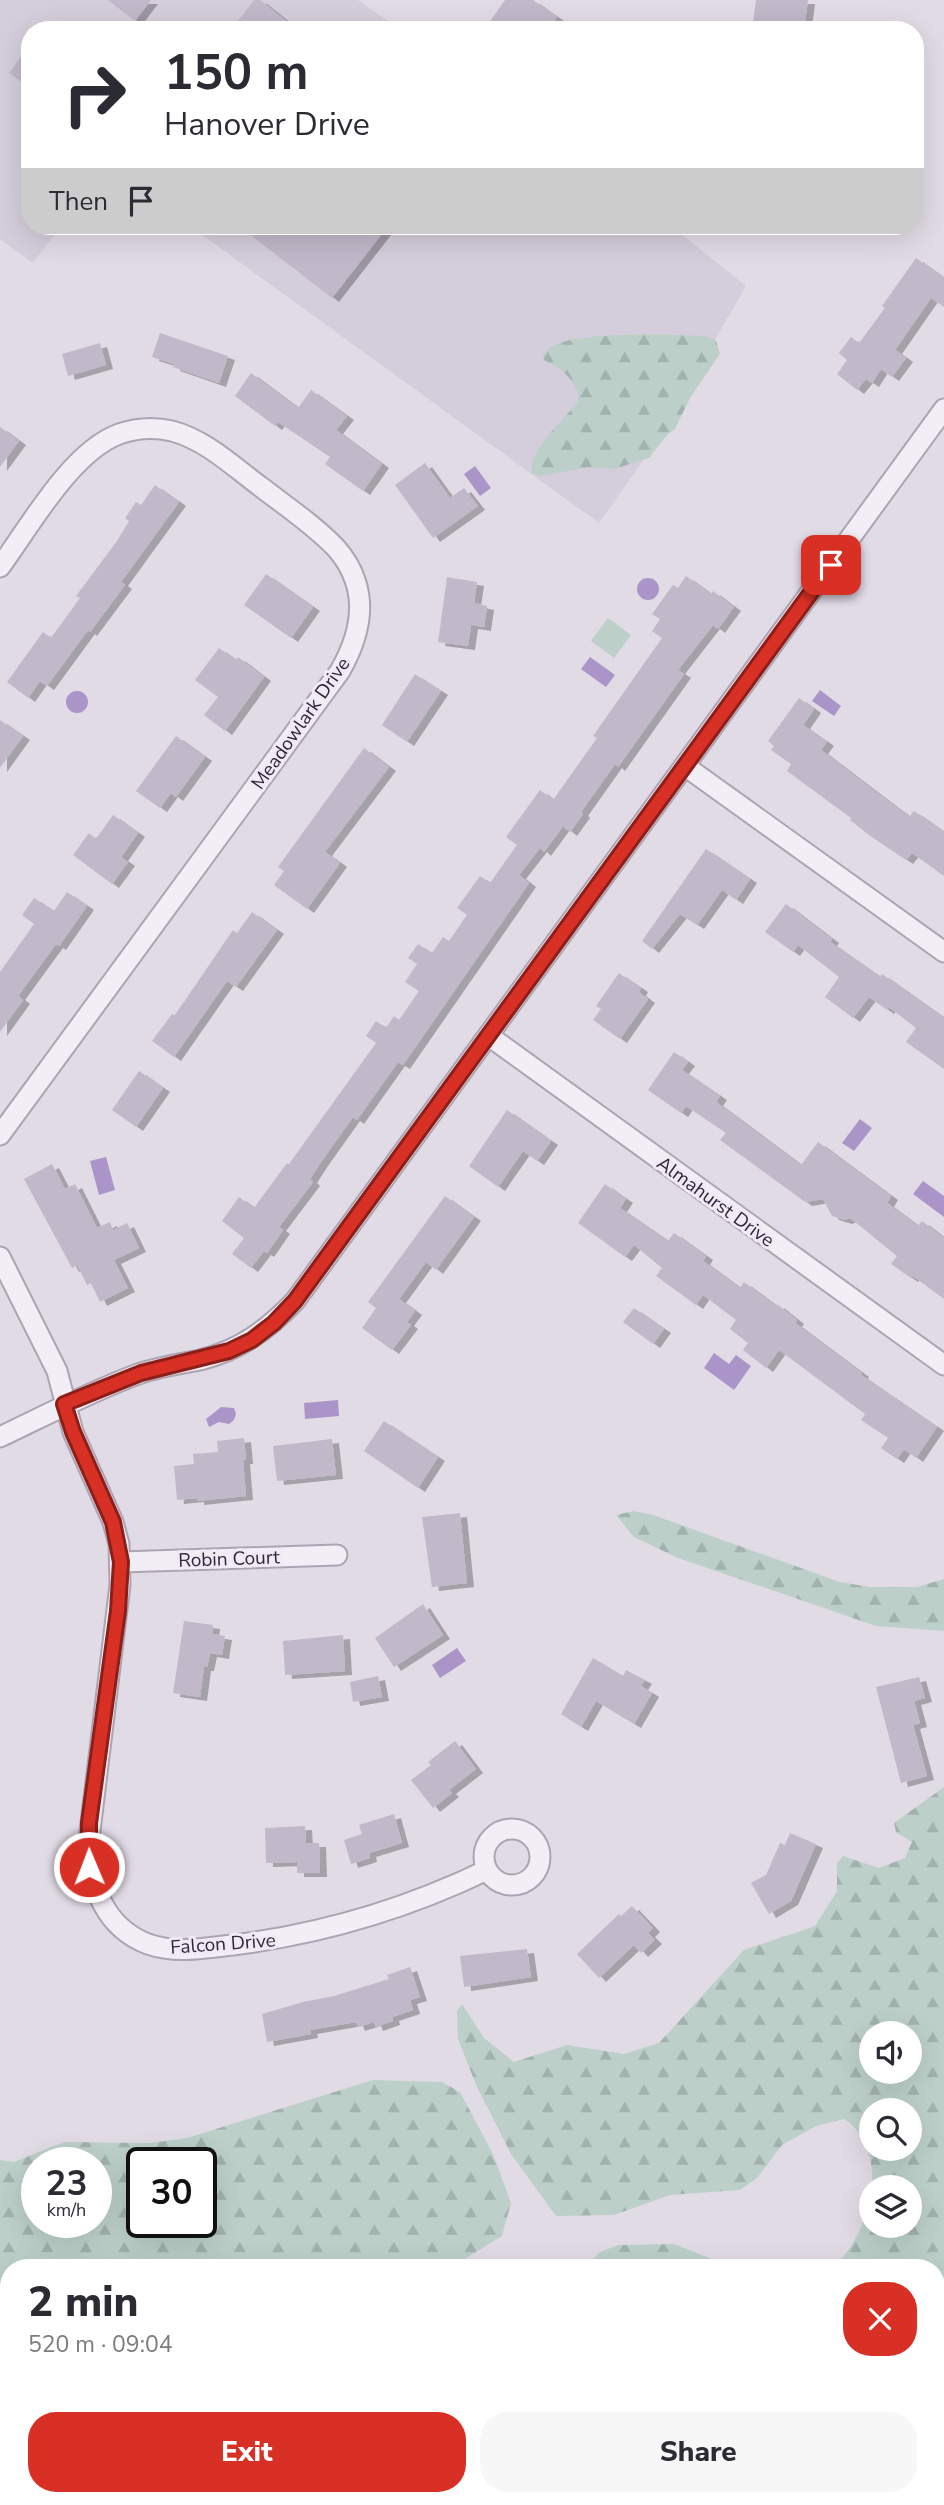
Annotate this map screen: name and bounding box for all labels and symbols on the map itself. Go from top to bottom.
pin [801,535,861,595]
street label: Meadowlark Drive [245,652,356,795]
street label: Almahurst Drive [651,1150,780,1253]
street label: Robin Court [178,1544,281,1574]
position arrow [52,1830,126,1904]
street label: Falcon Drive [170,1927,277,1961]
speed limit sign: 30 [126,2147,217,2238]

